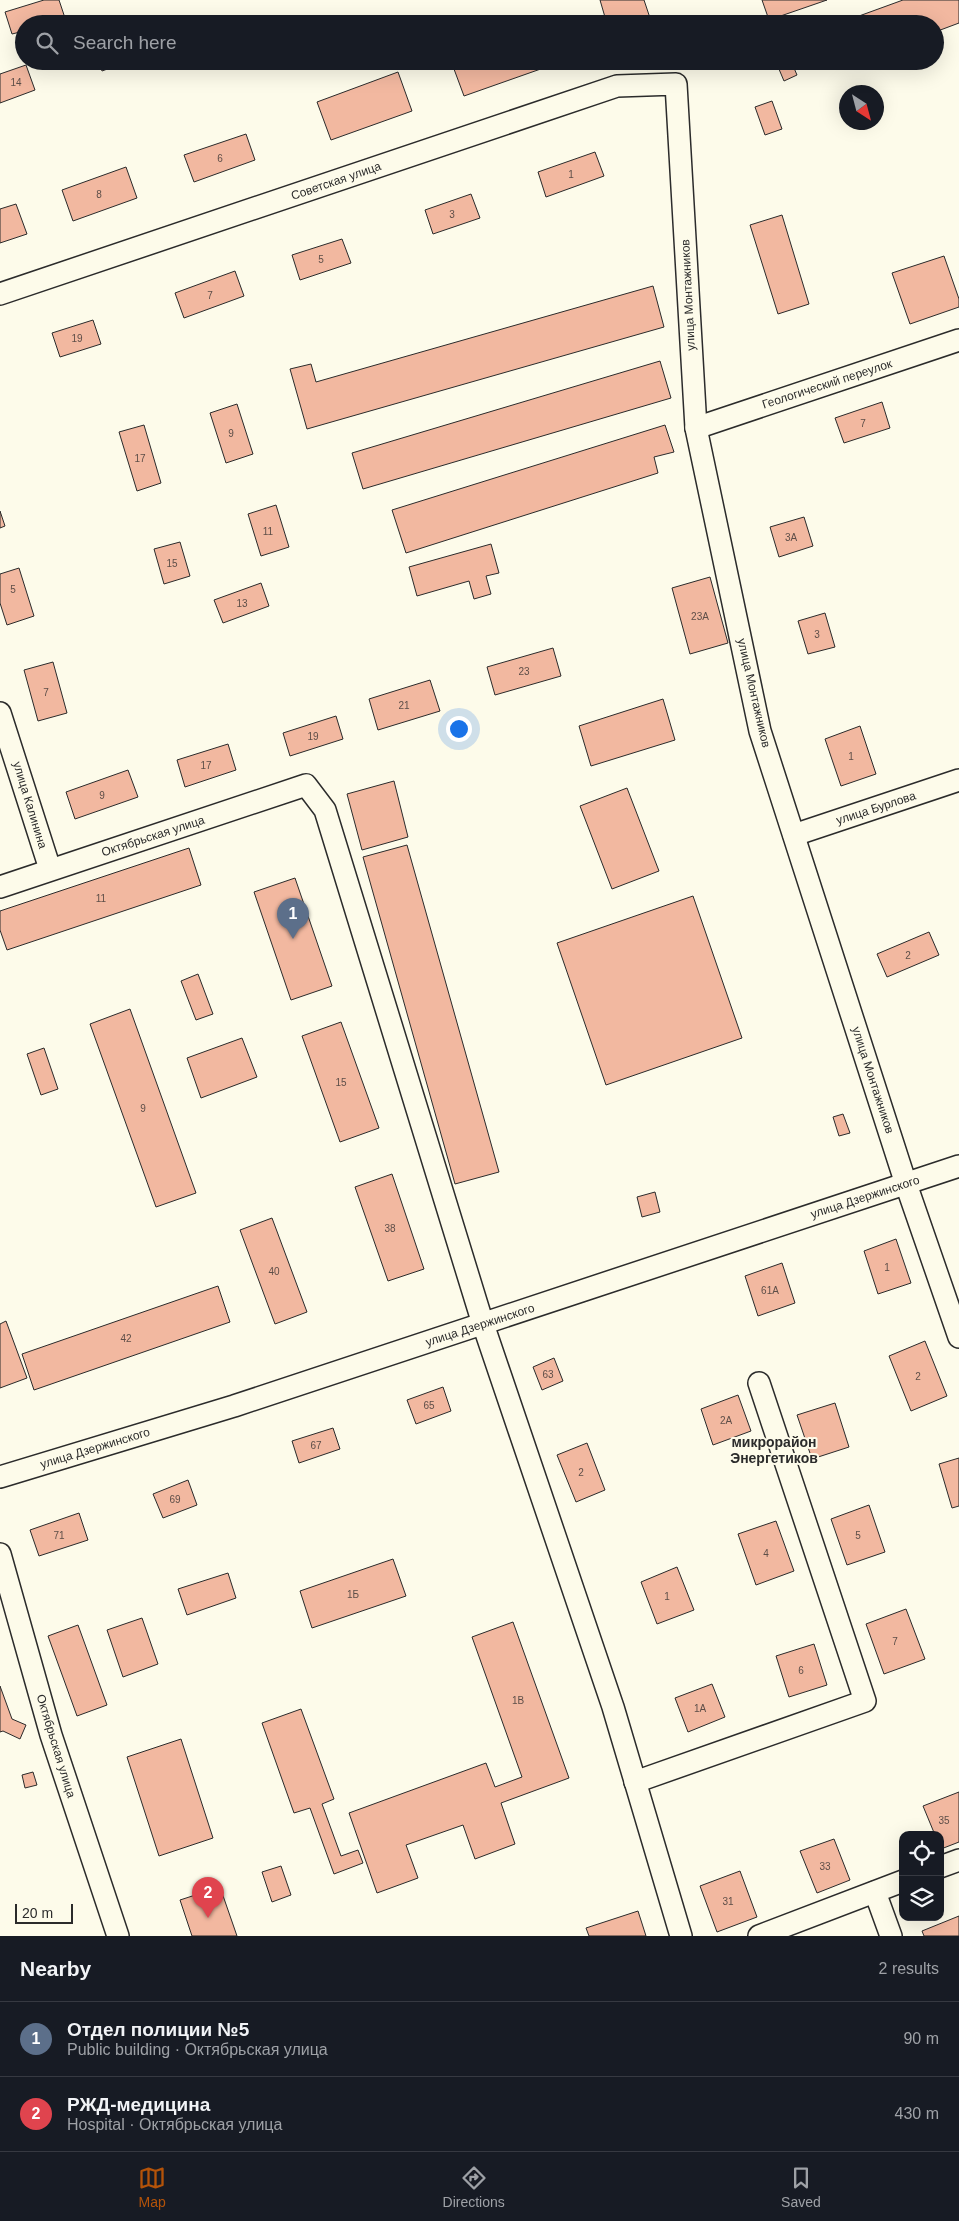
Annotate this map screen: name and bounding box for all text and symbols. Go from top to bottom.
search box [15,15,944,70]
icon: search [33,29,61,57]
text: Search here [73,32,177,53]
house number: 14 [10,77,22,88]
north arrow [839,85,884,130]
house number: 6 [217,153,223,164]
street label: Советская улица [289,159,383,203]
house number: 1 [568,169,574,180]
house number: 8 [96,189,102,200]
house number: 3 [449,209,455,220]
street label: улица Монтажников [678,239,698,351]
house number: 5 [318,254,324,265]
house number: 7 [207,290,213,301]
house number: 19 [71,333,83,344]
street label: Геологический переулок [760,356,894,412]
house number: 7 [860,418,866,429]
house number: 9 [228,428,234,439]
house number: 17 [134,453,146,464]
house number: 11 [263,526,274,537]
house number: 3А [785,532,797,543]
house number: 15 [166,558,178,569]
house number: 5 [10,584,16,595]
house number: 13 [236,598,248,609]
house number: 23А [691,611,709,622]
house number: 3 [814,629,820,640]
street label: улица Монтажников [735,637,773,749]
house number: 23 [518,666,530,677]
house number: 7 [43,687,49,698]
house number: 21 [398,700,410,711]
your location [446,716,472,742]
house number: 19 [307,731,319,742]
house number: 1 [848,751,854,762]
street label: улица Калинина [10,760,50,851]
house number: 17 [200,760,212,771]
street label: улица Бурлова [834,788,918,827]
house number: 9 [99,790,105,801]
street label: Октябрьская улица [100,813,207,859]
house number: 11 [96,893,107,904]
pin: 1 [277,898,309,939]
house number: 2 [905,950,911,961]
street label: улица Монтажников [849,1025,897,1135]
house number: 15 [335,1077,347,1088]
house number: 9 [140,1103,146,1114]
street label: улица Дзержинского [809,1173,922,1221]
house number: 38 [384,1223,396,1234]
house number: 1 [884,1262,890,1273]
house number: 40 [268,1266,280,1277]
house number: 61А [761,1285,779,1296]
street label: улица Дзержинского [424,1301,537,1349]
house number: 42 [120,1333,132,1344]
house number: 63 [542,1369,554,1380]
house number: 2 [915,1371,921,1382]
house number: 65 [423,1400,435,1411]
house number: 2А [720,1415,732,1426]
street label: улица Дзержинского [39,1425,152,1471]
district label: микрорайон Энергетиков [730,1434,818,1466]
house number: 67 [310,1440,322,1451]
house number: 2 [578,1467,584,1478]
house number: 69 [169,1494,181,1505]
house number: 71 [53,1530,65,1541]
house number: 5 [855,1530,861,1541]
house number: 4 [763,1548,769,1559]
house number: 1Б [347,1589,359,1600]
house number: 1 [664,1591,670,1602]
house number: 7 [892,1636,898,1647]
house number: 6 [798,1665,804,1676]
street label: Октябрьская улица [34,1693,79,1800]
house number: 1В [512,1695,524,1706]
house number: 1А [694,1703,706,1714]
house number: 35 [938,1815,950,1826]
map controls [899,1831,944,1921]
button: locate [899,1831,944,1876]
house number: 33 [819,1861,831,1872]
button: layers [899,1876,944,1921]
pin: 2 [192,1877,224,1918]
house number: 31 [722,1896,734,1907]
scale bar [15,1901,72,1924]
text: 20 m [22,1905,53,1921]
text: Nearby [20,1957,91,1980]
text: 2 results [879,1960,939,1977]
text: Отдел полиции №5 [67,2019,249,2040]
text: 1 [32,2030,40,2047]
text: 90 m [903,2030,939,2047]
text: Public building · Октябрьская улица [67,2041,328,2058]
text: РЖД-медицина [67,2094,210,2115]
text: 2 [32,2105,40,2122]
text: 430 m [895,2105,939,2122]
text: Hospital · Октябрьская улица [67,2116,282,2133]
tab: Map [138,2164,166,2210]
tab: Directions [443,2164,505,2210]
tab: Saved [781,2164,821,2210]

